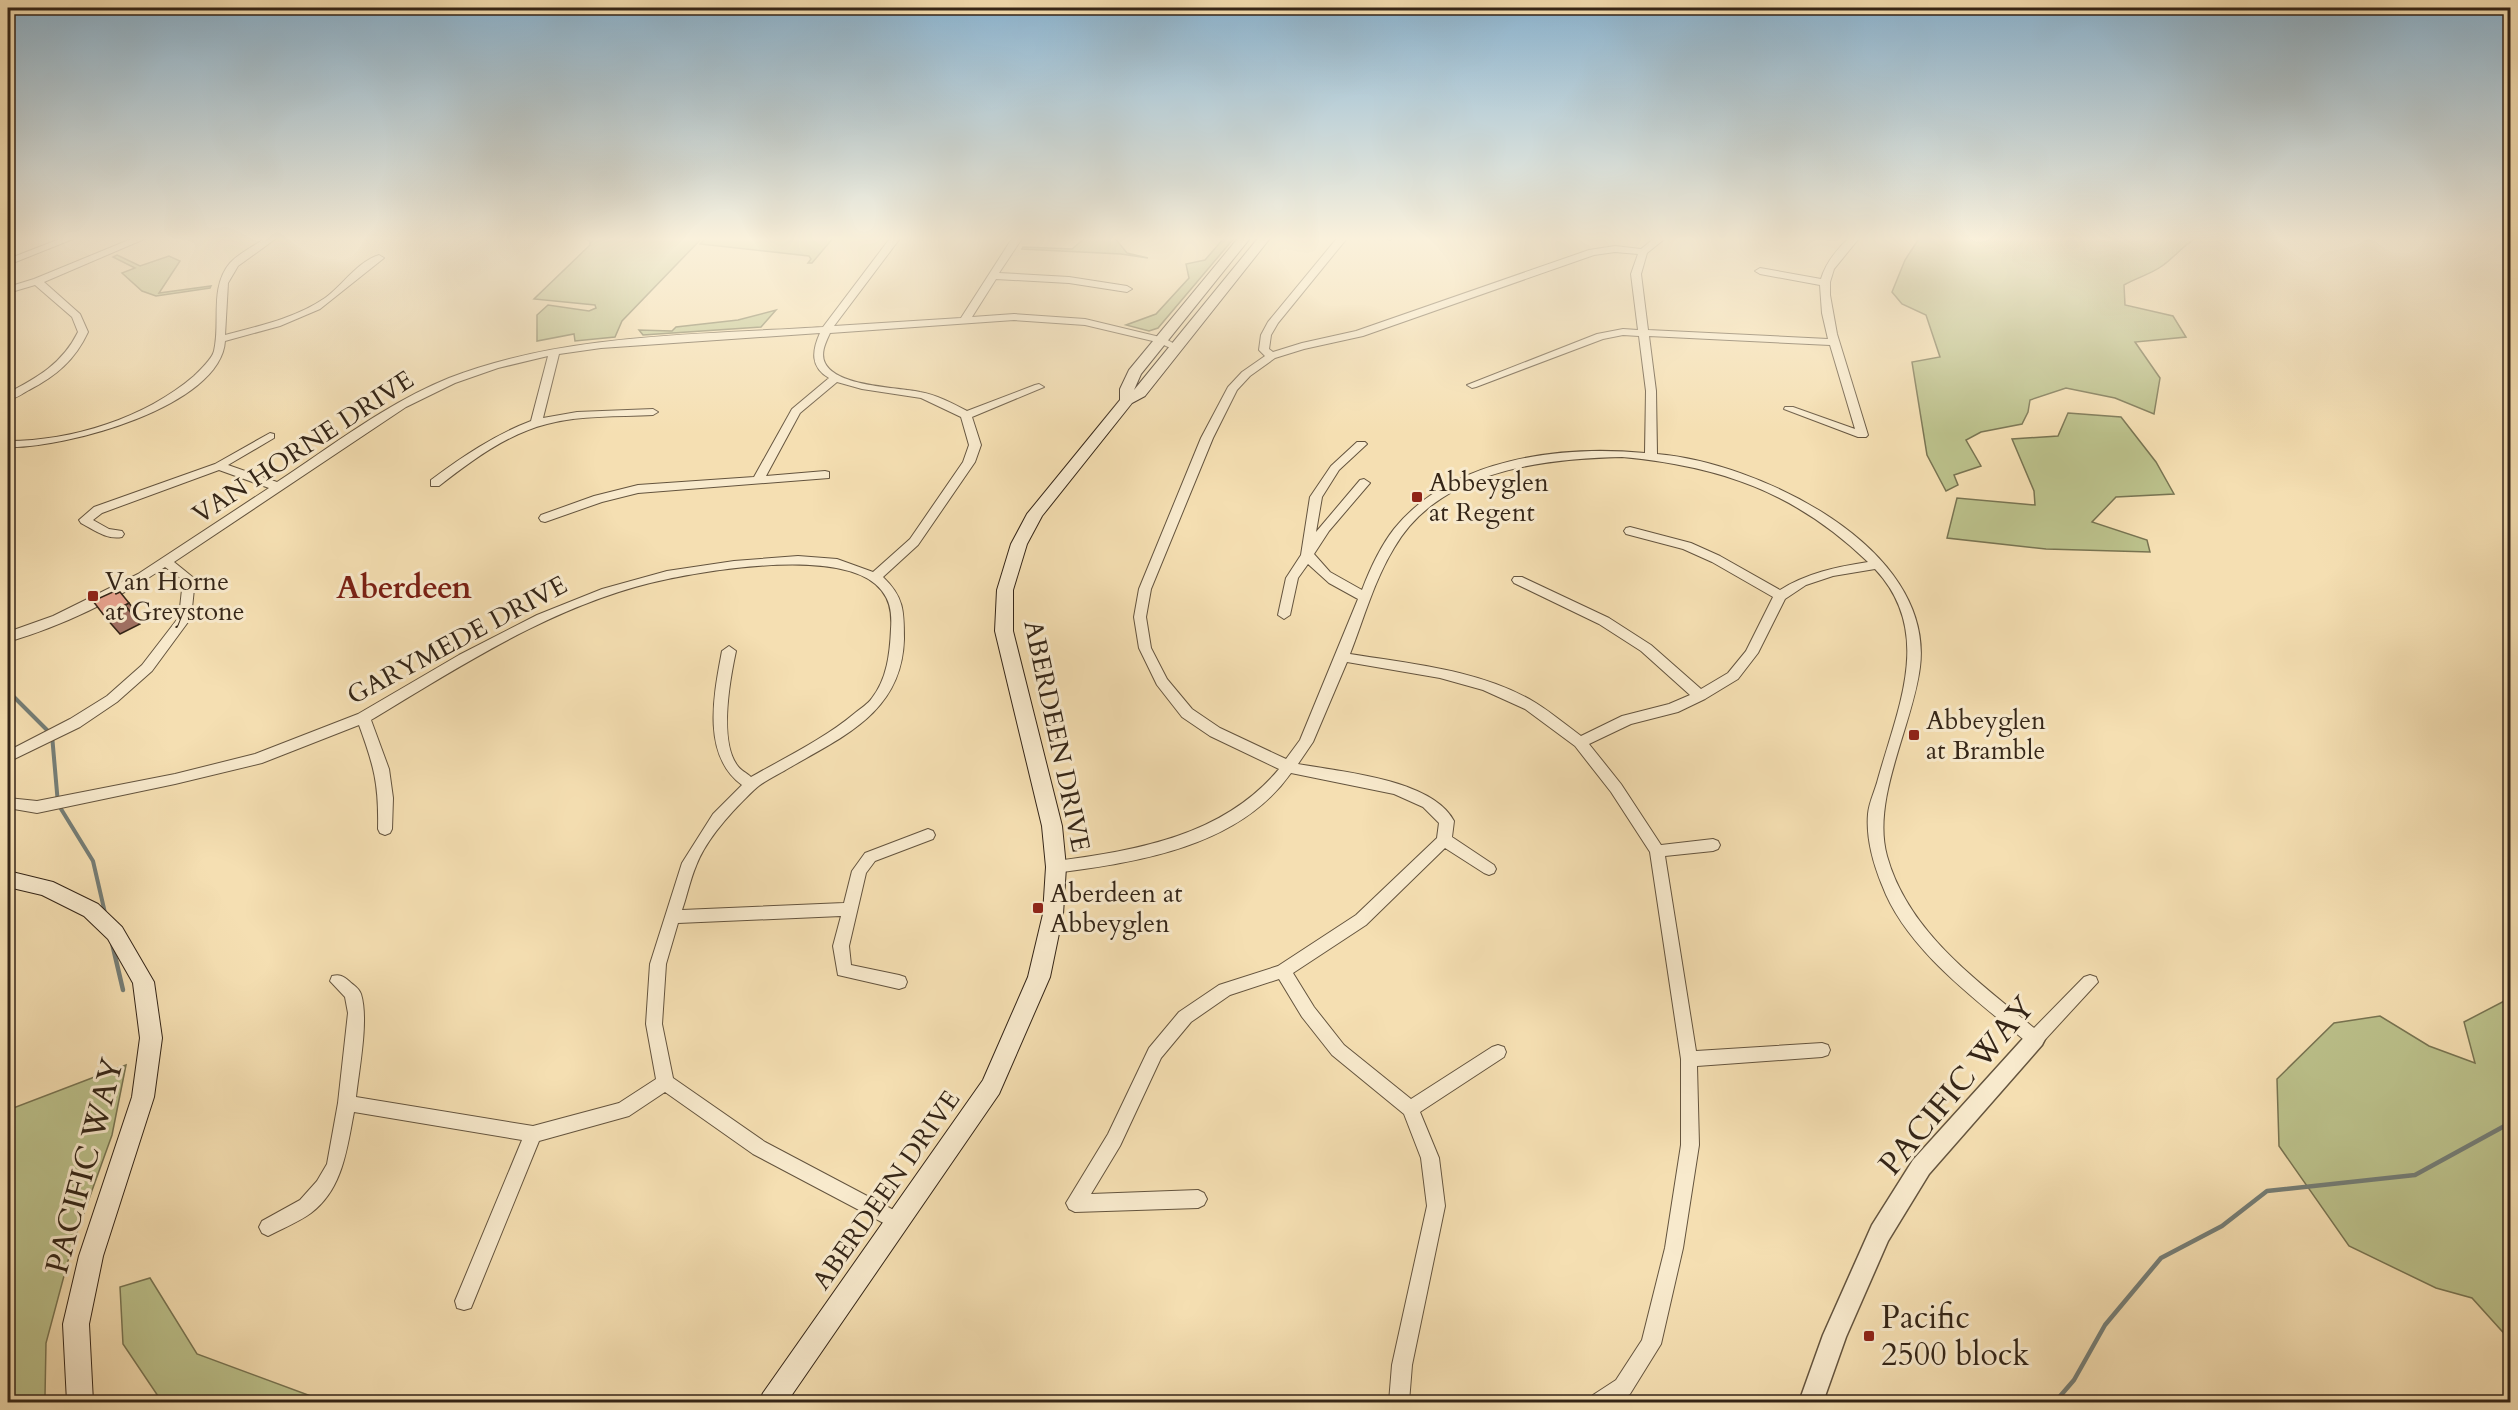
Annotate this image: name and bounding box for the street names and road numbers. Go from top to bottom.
street label: VAN HORNE DRIVE [186,362,420,532]
street label: GARYMEDE DRIVE [341,567,573,713]
street label: ABERDEEN DRIVE [1015,617,1099,855]
street label: PACIFIC WAY [1869,987,2045,1185]
street label: PACIFIC WAY [35,1053,135,1279]
street label: ABERDEEN DRIVE [804,1083,968,1297]

